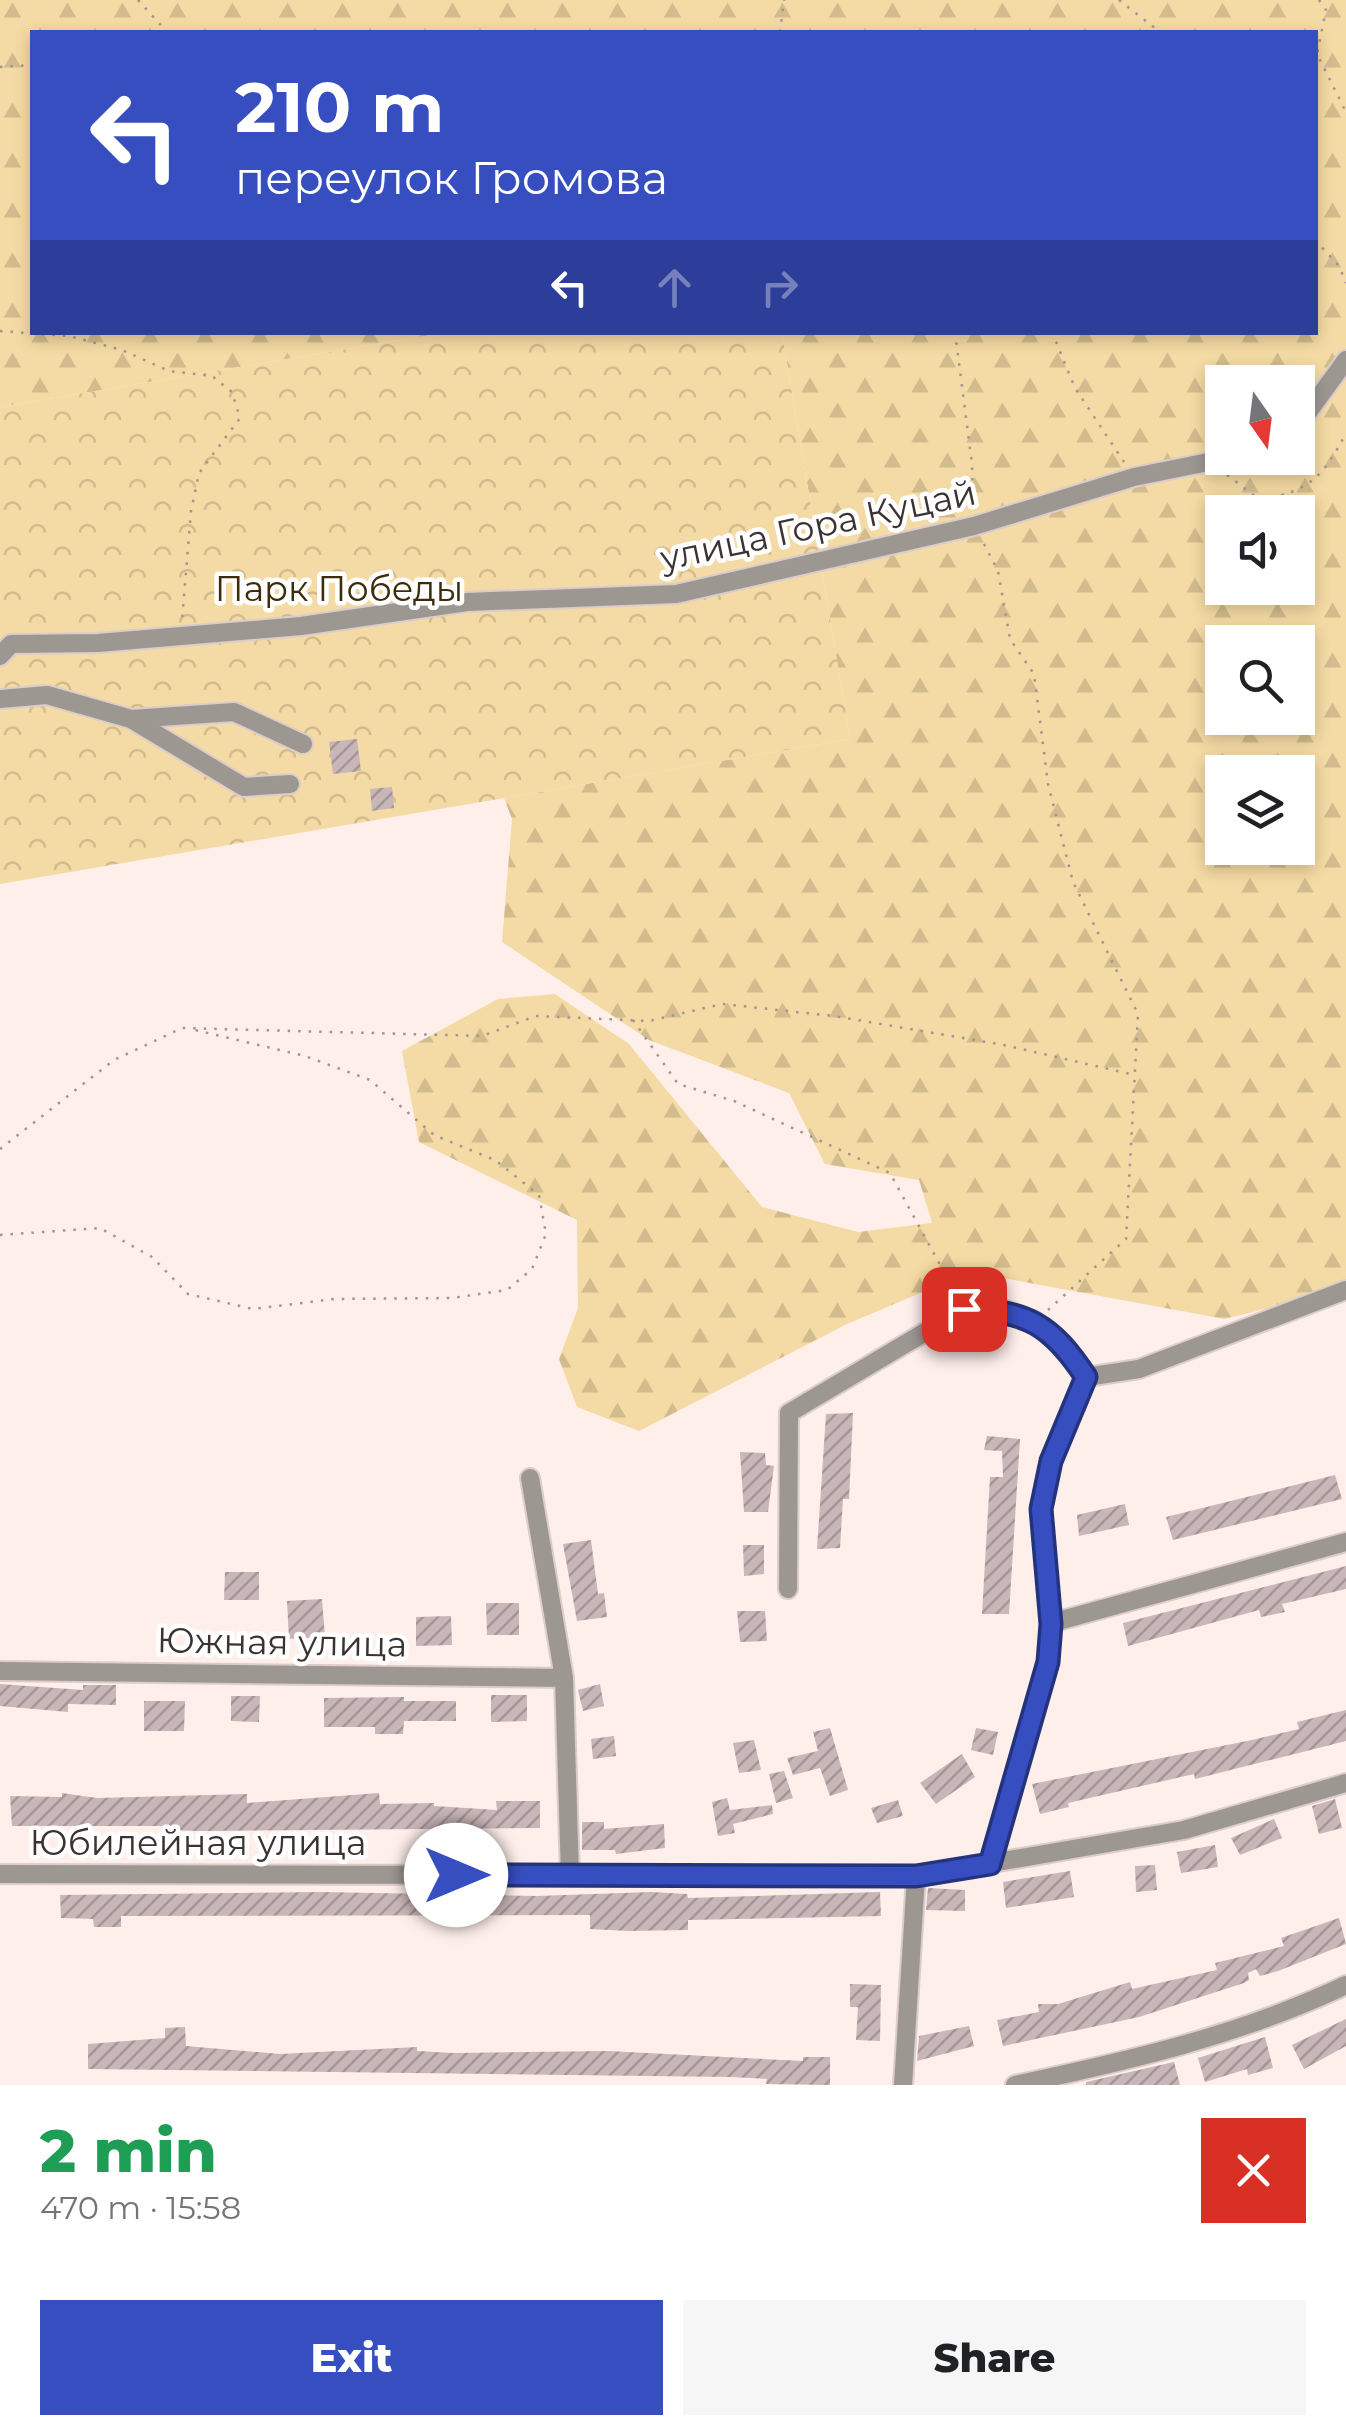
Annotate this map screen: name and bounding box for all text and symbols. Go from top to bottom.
text: 210 m [235,64,445,150]
icon: left [70,70,200,200]
text: переулок Громова [235,150,668,205]
icon: left [542,260,597,315]
icon: ahead [647,260,702,315]
icon: right [752,260,807,315]
north arrow [1205,365,1315,475]
map controls [1205,365,1315,865]
street label: улица Гора Куцай [655,471,980,580]
button: sound [1205,495,1315,605]
park label: Парк Победы [215,567,463,610]
button: search [1205,625,1315,735]
button: layers [1205,755,1315,865]
pin [922,1267,1007,1352]
icon: arrive [937,1282,992,1337]
street label: Южная улица [156,1618,408,1666]
street label: Юбилейная улица [30,1821,366,1864]
position arrow [404,1823,508,1927]
text: 2 min [40,2114,217,2187]
button: close [1201,2118,1306,2223]
text: 470 m · 15:58 [40,2188,241,2227]
button: Exit [40,2300,663,2415]
button: Share [683,2300,1306,2415]

